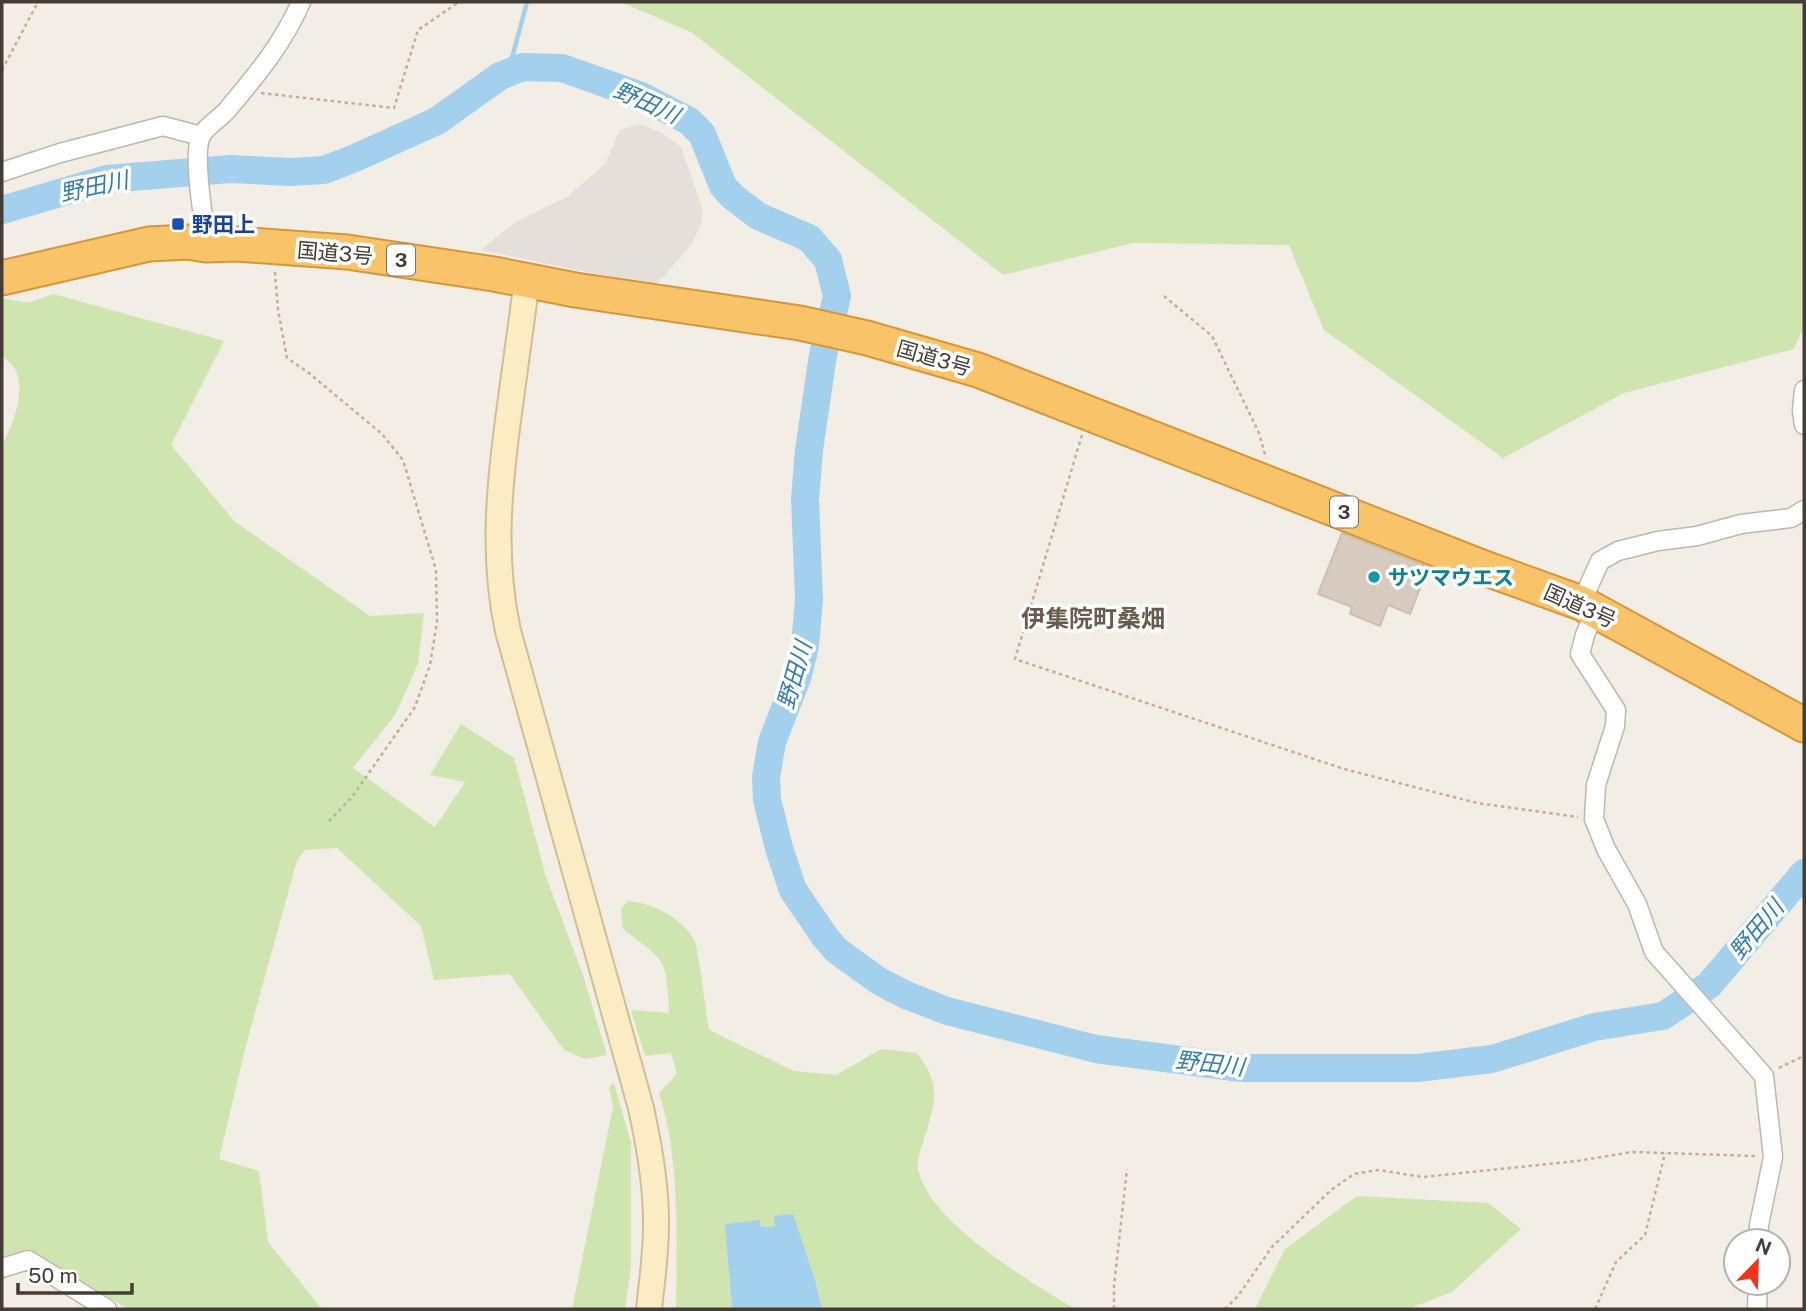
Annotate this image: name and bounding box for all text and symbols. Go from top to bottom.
water label: 野田川 [610,76,687,130]
water label: 野田川 [57,165,133,206]
place label: 野田上 [192,212,255,237]
marker: 野田上 [170,216,186,232]
street label: 国道3号 [296,237,374,269]
road number: 3 [387,244,415,276]
street label: 国道3号 [894,335,974,381]
road number: 3 [1330,496,1358,527]
place label: サツマウエス [1388,565,1514,590]
marker: サツマウエス [1366,569,1382,585]
street label: 国道3号 [1540,579,1620,633]
district label: 伊集院町桑畑 [1021,604,1165,632]
water label: 野田川 [772,635,817,712]
water label: 野田川 [1723,892,1790,964]
water label: 野田川 [1174,1046,1249,1080]
north arrow [1722,1227,1792,1297]
text: N [1753,1233,1775,1259]
scale bar [18,1252,131,1296]
text: 50 m [28,1263,78,1288]

